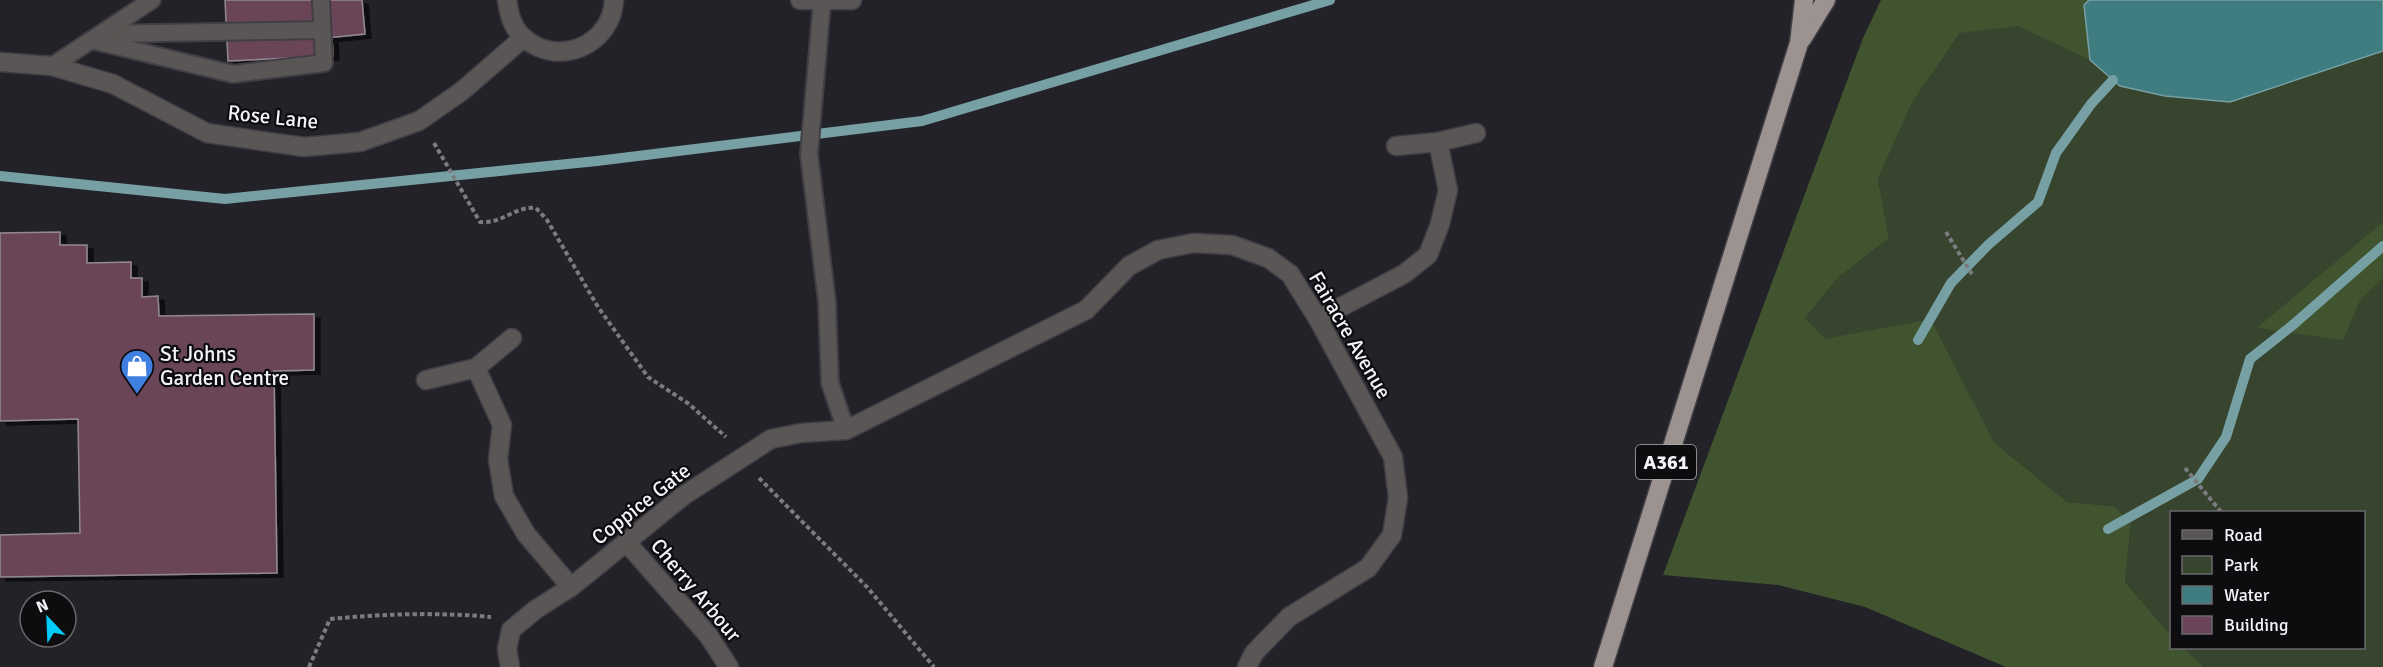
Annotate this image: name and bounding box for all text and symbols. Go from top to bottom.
street label: Rose Lane [226,99,320,135]
street label: Fairacre Avenue [1303,267,1397,403]
place label: St Johns Garden Centre [160,341,289,391]
shop icon: St Johns Garden Centre [119,348,155,395]
road number: A361 [1636,445,1696,479]
street label: Coppice Gate [587,457,695,551]
legend [2170,511,2365,649]
text: Road [2224,524,2263,546]
street label: Cherry Arbour [645,533,747,647]
text: Park [2224,554,2259,576]
text: Water [2224,584,2270,606]
north arrow [18,589,78,649]
text: N [33,595,52,617]
text: Building [2224,614,2288,636]

